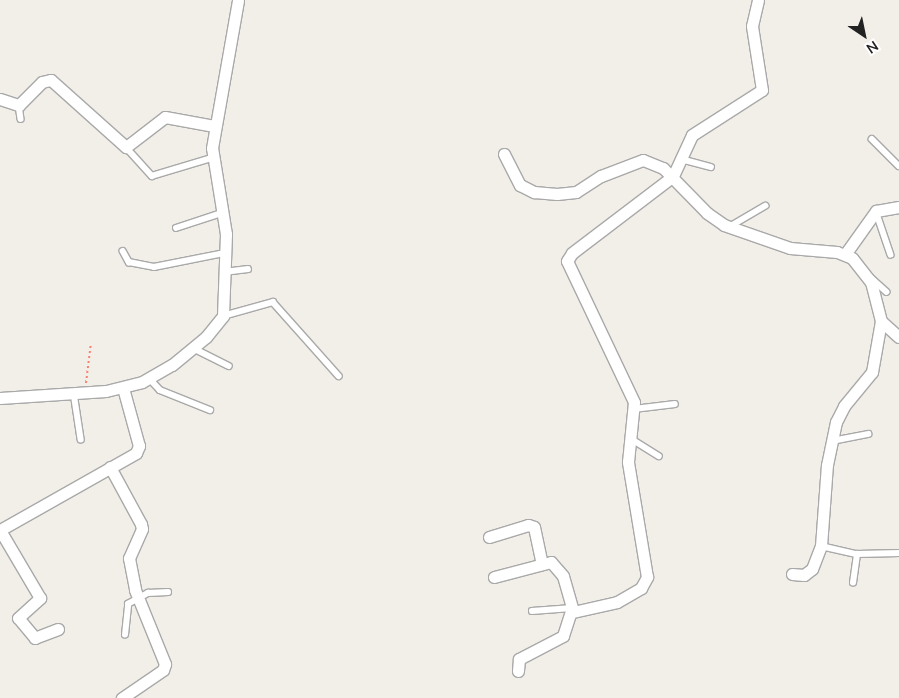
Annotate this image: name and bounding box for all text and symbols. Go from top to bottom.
north arrow [839,10,889,60]
text: N [863,37,882,58]

